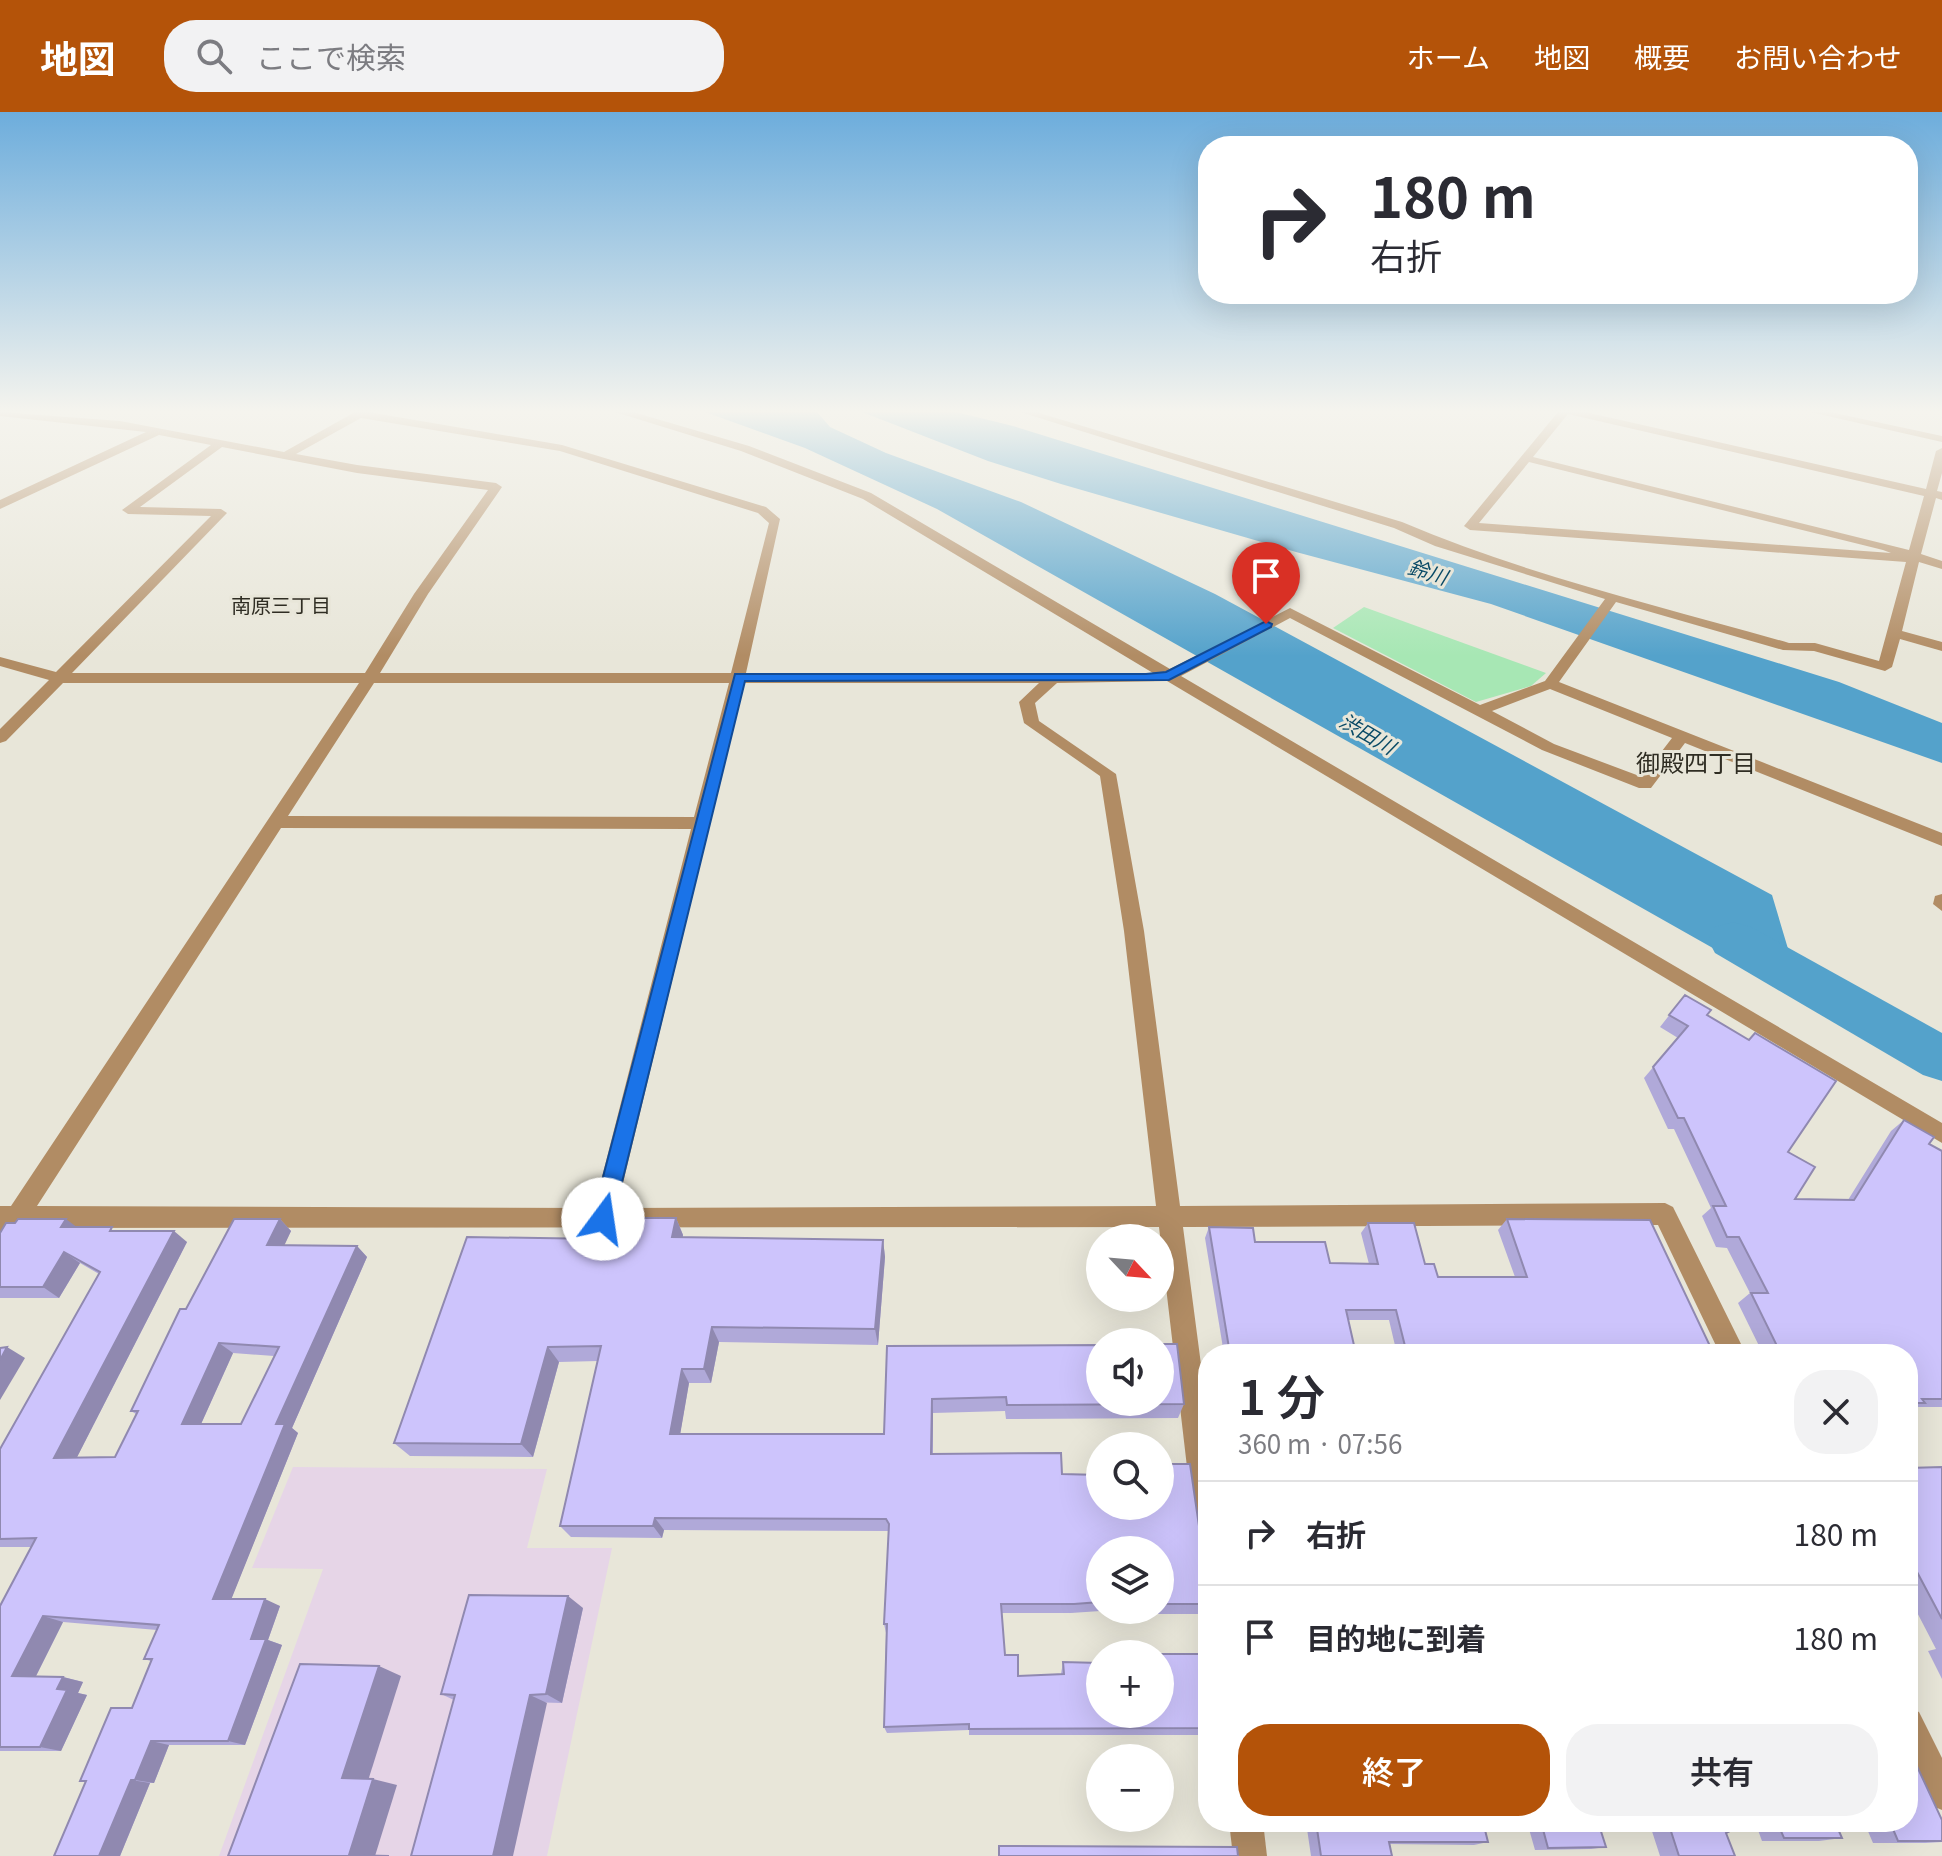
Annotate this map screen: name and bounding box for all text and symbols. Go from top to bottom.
search box [164,20,724,92]
text: 地図 [40,29,116,84]
icon: search [192,34,236,78]
text: ここで検索 [256,34,406,78]
text: ホーム [1407,36,1490,76]
text: 地図 [1534,36,1590,76]
text: 概要 [1634,36,1690,76]
text: お問い合わせ [1734,36,1902,76]
text: 180 m [1370,153,1536,234]
icon: right [1238,168,1342,272]
text: 右折 [1370,228,1442,280]
pin [1232,542,1300,624]
water label: 鈴川 [1405,551,1453,591]
icon: arrive [1244,554,1288,598]
district label: 南原三丁目 [231,590,331,619]
water label: 渋田川 [1335,705,1403,762]
district label: 御殿四丁目 [1636,744,1756,779]
position arrow [561,1177,645,1261]
north arrow [1086,1224,1174,1312]
map controls [1086,1224,1174,1832]
button: sound [1086,1328,1174,1416]
text: 1 分 [1238,1359,1325,1429]
button: close [1794,1370,1878,1454]
text: 360 m · 07:56 [1238,1424,1402,1461]
button: search [1086,1432,1174,1520]
icon: right [1238,1511,1282,1555]
text: 右折 [1306,1511,1366,1555]
text: 180 m [1794,1511,1878,1555]
button: layers [1086,1536,1174,1624]
icon: arrive [1238,1615,1282,1659]
text: 目的地に到着 [1306,1615,1486,1659]
text: 180 m [1794,1615,1878,1659]
button: + [1086,1640,1174,1728]
button: 終了 [1238,1724,1550,1816]
button: 共有 [1566,1724,1878,1816]
button: − [1086,1744,1174,1832]

